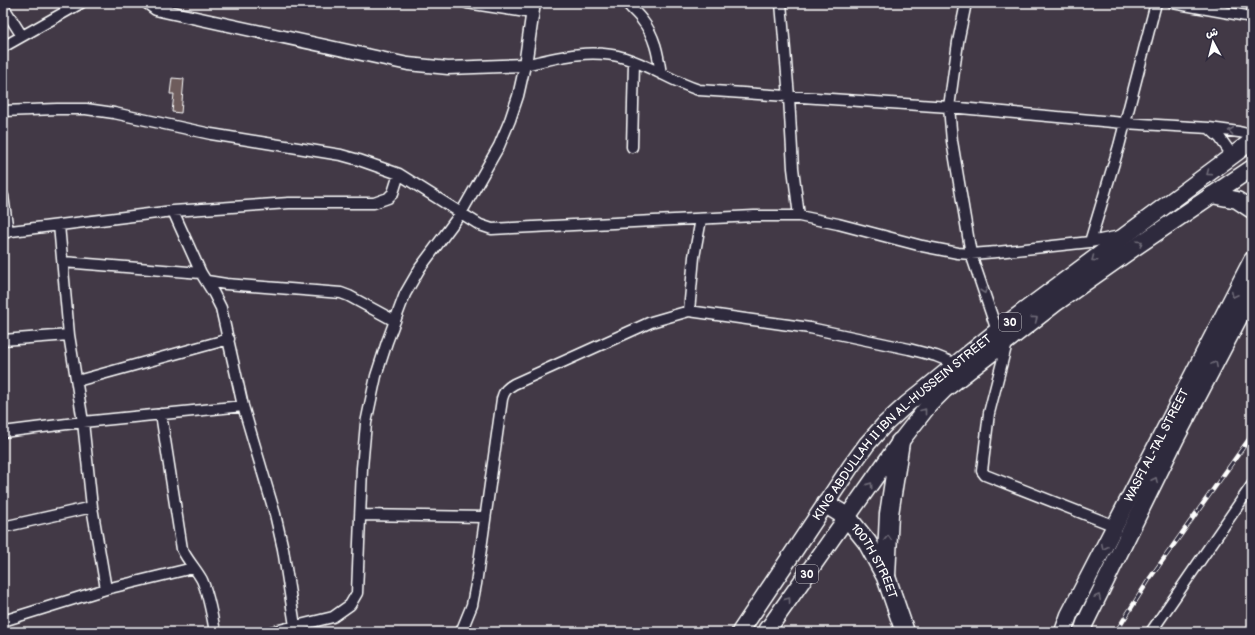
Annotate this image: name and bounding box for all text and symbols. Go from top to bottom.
north arrow [1193,22,1233,62]
text: ش [1205,25,1219,40]
one-way arrow [1228,127,1234,136]
one-way arrow [1207,168,1214,175]
one-way arrow [1136,240,1143,248]
one-way arrow [1092,254,1099,261]
one-way arrow [979,287,988,294]
one-way arrow [1231,291,1239,298]
road number: 30 [999,313,1021,331]
one-way arrow [1030,317,1037,324]
street label: KING ABDULLAH II IBN AL-HUSSEIN STREET [810,331,995,524]
one-way arrow [1210,361,1217,369]
street label: WASFI AL-TAL STREET [1122,386,1193,505]
one-way arrow [920,409,927,416]
one-way arrow [1150,477,1158,484]
one-way arrow [865,482,872,489]
street label: 100TH STREET [847,521,900,601]
one-way arrow [883,535,892,541]
one-way arrow [1101,543,1109,551]
road number: 30 [796,565,818,583]
one-way arrow [1093,593,1101,601]
one-way arrow [783,598,790,605]

